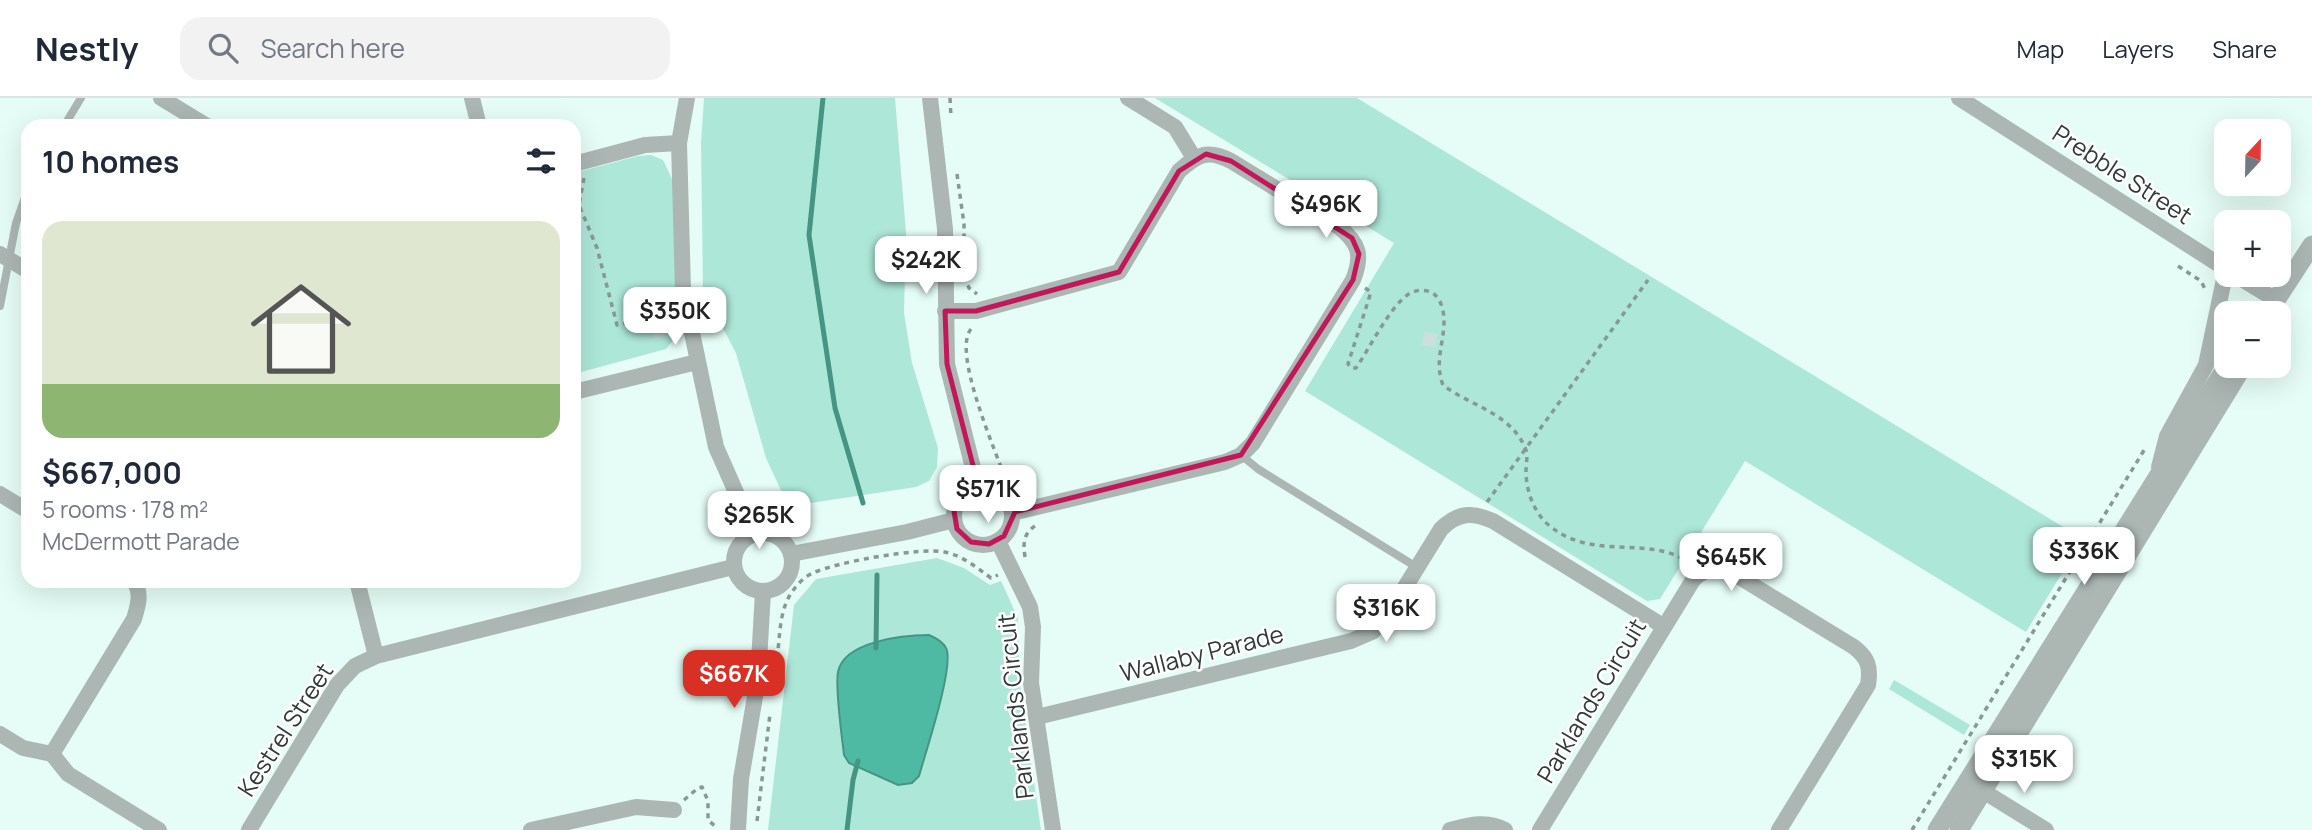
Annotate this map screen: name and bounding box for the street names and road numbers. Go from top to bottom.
street label: Prebble Street [2047,116,2199,231]
street label: Parklands Circuit [988,612,1041,801]
street label: Parklands Circuit [1529,612,1653,789]
street label: Wallaby Parade [1116,616,1287,689]
street label: Kestrel Street [229,656,340,802]

